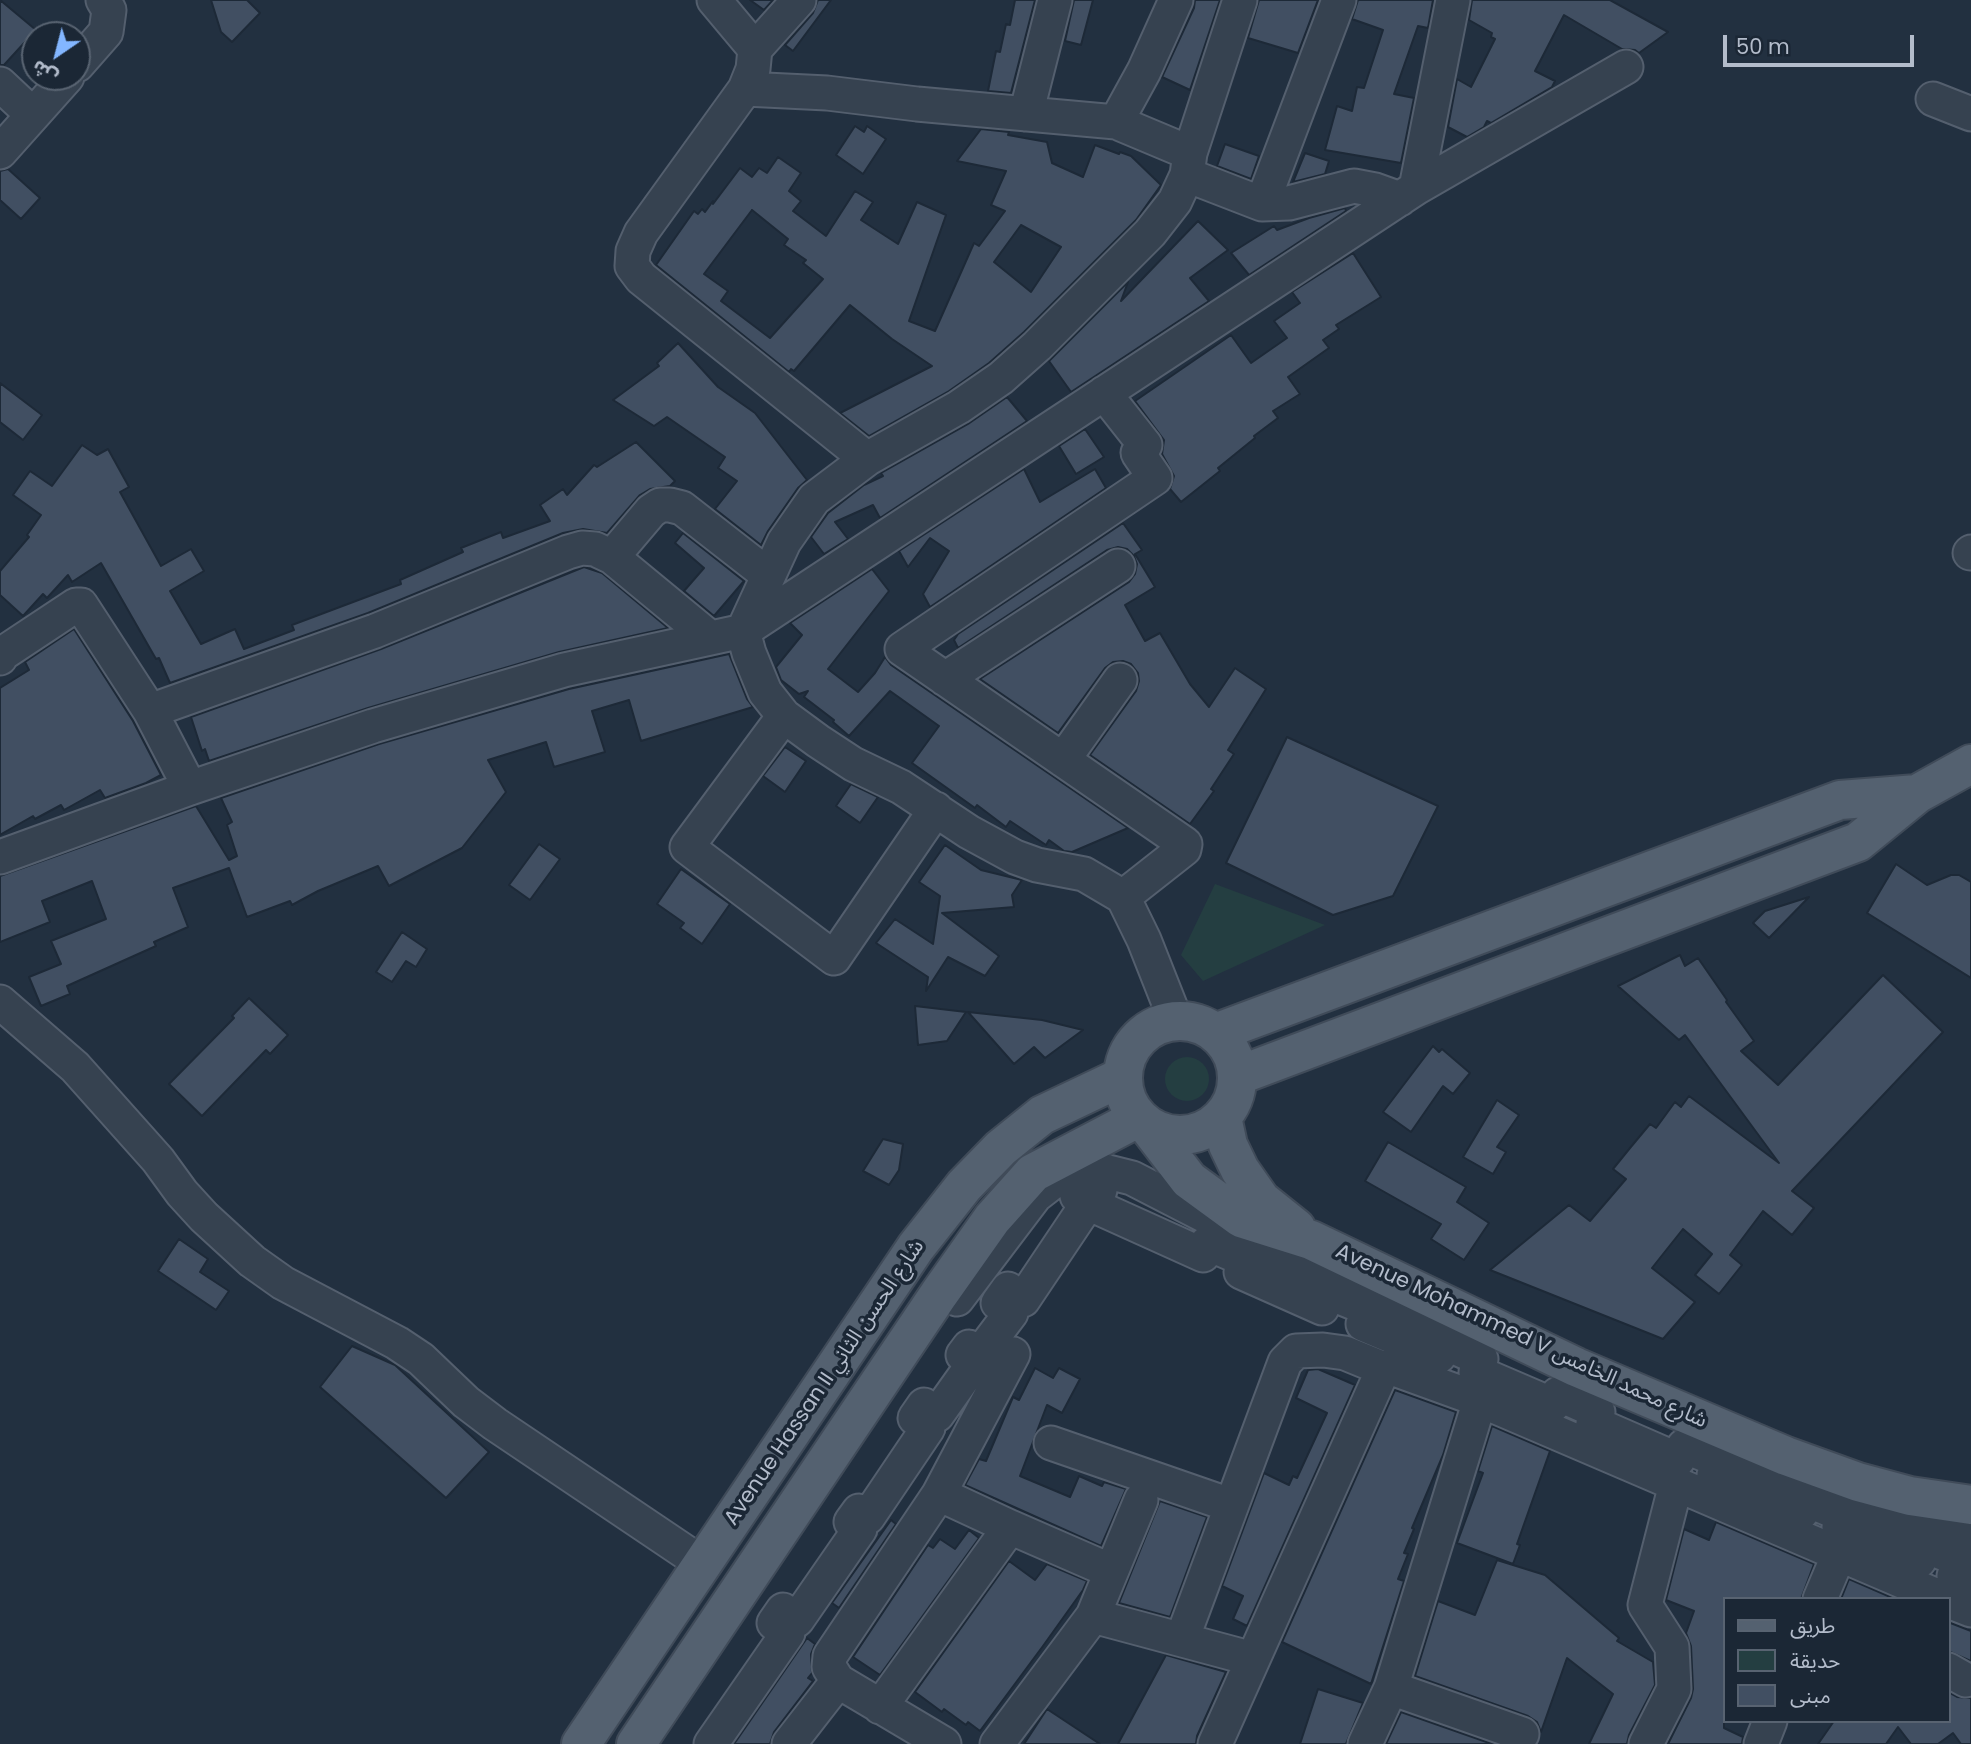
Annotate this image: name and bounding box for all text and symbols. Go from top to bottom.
north arrow [21,21,91,91]
scale bar [1726,21,1917,65]
text: 50 m [1736,32,1790,61]
text: ش [26,53,63,90]
street label: Avenue Hassan II شارع الحسن الثاني [720,1235,930,1531]
street label: Avenue Mohammed V شارع محمد الخامس [1331,1240,1711,1434]
legend [1722,1597,1950,1723]
text: طريق [1790,1611,1835,1640]
text: حديقة [1790,1646,1840,1675]
text: مبنى [1790,1681,1831,1710]

